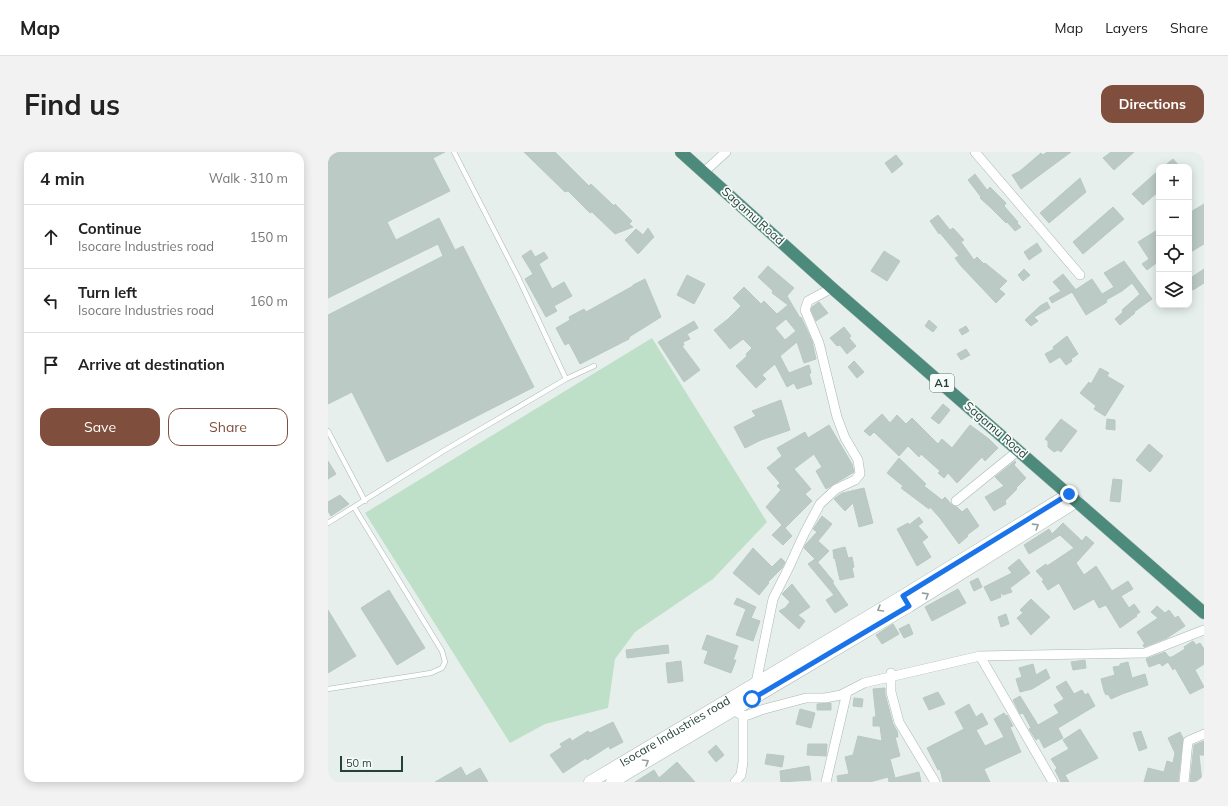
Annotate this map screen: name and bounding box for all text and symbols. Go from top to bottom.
text: Map [20,16,60,40]
text: Map [1054,19,1083,37]
text: Layers [1105,19,1148,37]
text: Share [1170,19,1208,37]
button: Directions [1101,85,1204,123]
text: Find us [24,87,120,122]
map controls [1156,164,1192,308]
button: + [1156,164,1192,200]
text: 4 min [40,168,85,189]
text: Walk · 310 m [209,170,288,186]
street label: Sagamu Road [719,184,788,248]
button: − [1156,200,1192,236]
text: Continue [78,219,141,238]
icon: ahead [40,226,62,248]
text: 150 m [250,229,288,245]
button: locate [1156,236,1192,272]
text: Isocare Industries road [78,238,214,254]
button: layers [1156,272,1192,308]
text: Turn left [78,283,137,302]
icon: left [40,290,62,312]
text: 160 m [250,293,288,309]
text: Isocare Industries road [78,302,214,318]
icon: arrive [40,354,62,376]
text: Arrive at destination [78,355,225,374]
road number: A1 [930,374,954,392]
street label: Sagamu Road [962,398,1031,461]
button: Save [40,408,160,446]
button: Share [168,408,288,446]
route end [1060,485,1078,503]
one-way arrow [1032,524,1039,531]
one-way arrow [922,592,929,600]
one-way arrow [877,605,884,612]
route start [743,690,761,708]
street label: Isocare Industries road [617,692,733,770]
scale bar [340,754,403,773]
text: 50 m [346,756,372,770]
one-way arrow [642,759,649,767]

